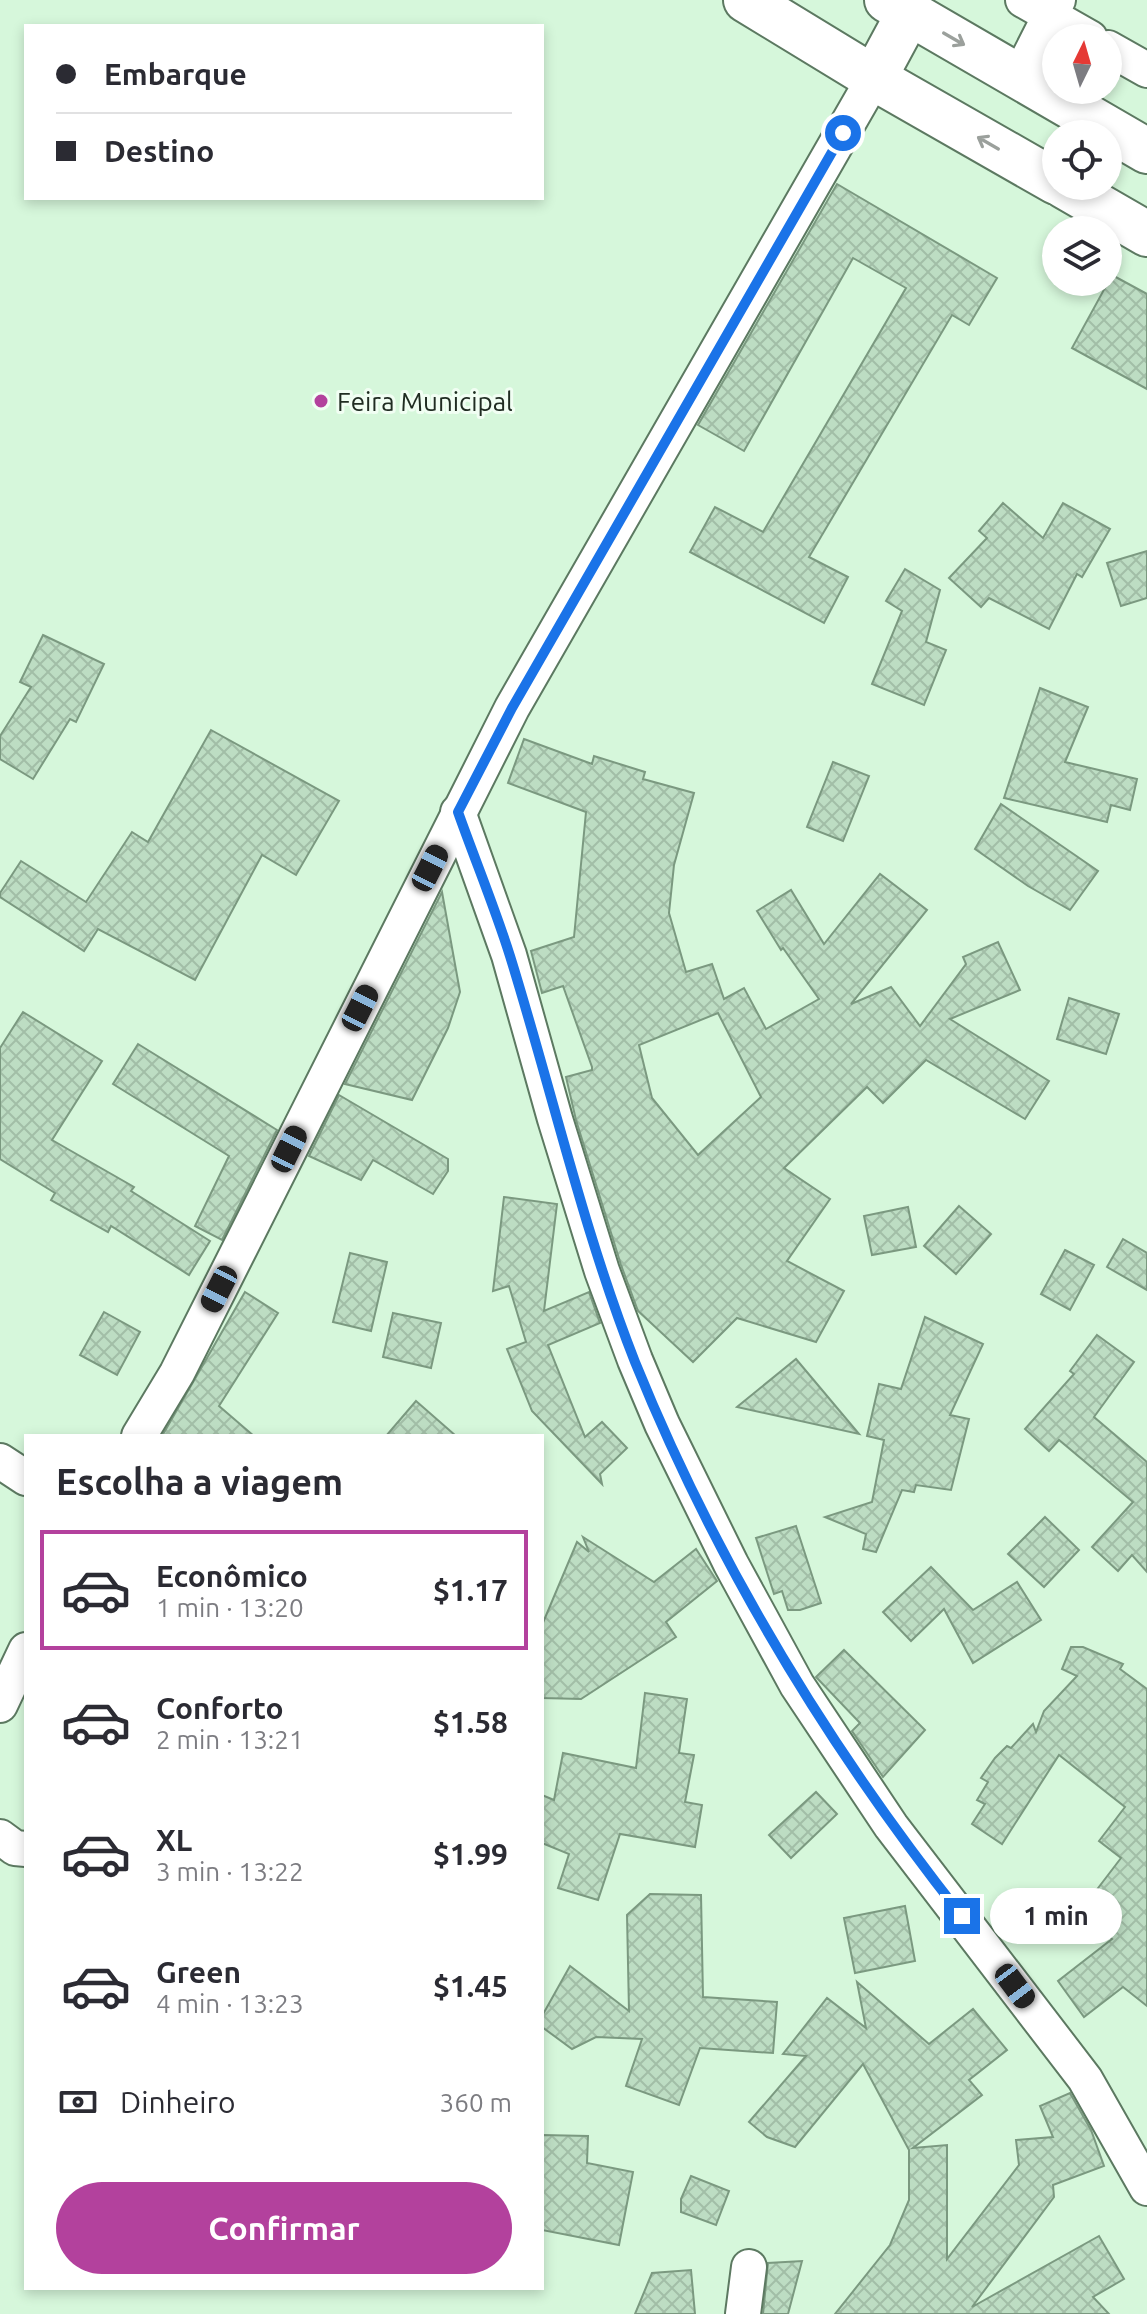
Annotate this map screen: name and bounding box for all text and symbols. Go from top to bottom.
north arrow [1042,24,1122,104]
map controls [1042,24,1122,296]
one-way arrow [942,31,965,47]
text: Embarque [104,57,247,91]
route start [825,115,861,151]
button: locate [1042,120,1122,200]
text: Destino [104,134,214,168]
one-way arrow [977,135,1000,151]
button: layers [1042,216,1122,296]
place label: Feira Municipal [337,387,513,416]
marker: Feira Municipal [312,392,330,410]
car [408,841,452,895]
car [338,981,382,1035]
car [268,1122,310,1176]
car [197,1262,241,1316]
text: Escolha a viagem [56,1461,343,1502]
icon: car [60,1554,132,1626]
text: Econômico [156,1559,308,1593]
text: $1.17 [433,1573,508,1607]
text: 1 min · 13:20 [156,1593,304,1622]
icon: car [60,1686,132,1758]
text: Conforto [156,1691,284,1725]
text: $1.58 [433,1705,508,1739]
text: 2 min · 13:21 [156,1725,304,1754]
icon: car [60,1818,132,1890]
text: XL [156,1823,192,1857]
text: $1.99 [433,1837,508,1871]
text: 3 min · 13:22 [156,1857,304,1886]
callout: 1 min [990,1888,1122,1944]
route end [944,1898,980,1934]
text: 1 min [1023,1901,1089,1930]
icon: car [60,1950,132,2022]
text: Green [156,1955,241,1989]
car [991,1960,1039,2012]
text: $1.45 [433,1969,508,2003]
text: 4 min · 13:23 [156,1989,304,2018]
icon: cash [56,2080,100,2124]
text: Dinheiro [120,2085,235,2119]
text: 360 m [440,2088,512,2117]
button: Confirmar [56,2182,512,2274]

